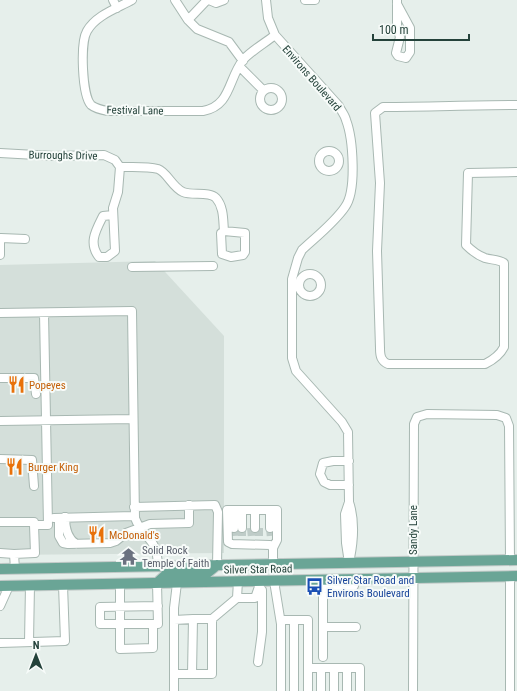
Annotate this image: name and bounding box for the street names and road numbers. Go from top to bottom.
street label: Environs Boulevard [280,43,344,114]
street label: Festival Lane [106,104,164,117]
street label: Burroughs Drive [28,148,98,163]
street label: Sandy Lane [407,505,420,555]
street label: Silver Star Road [224,562,292,577]

